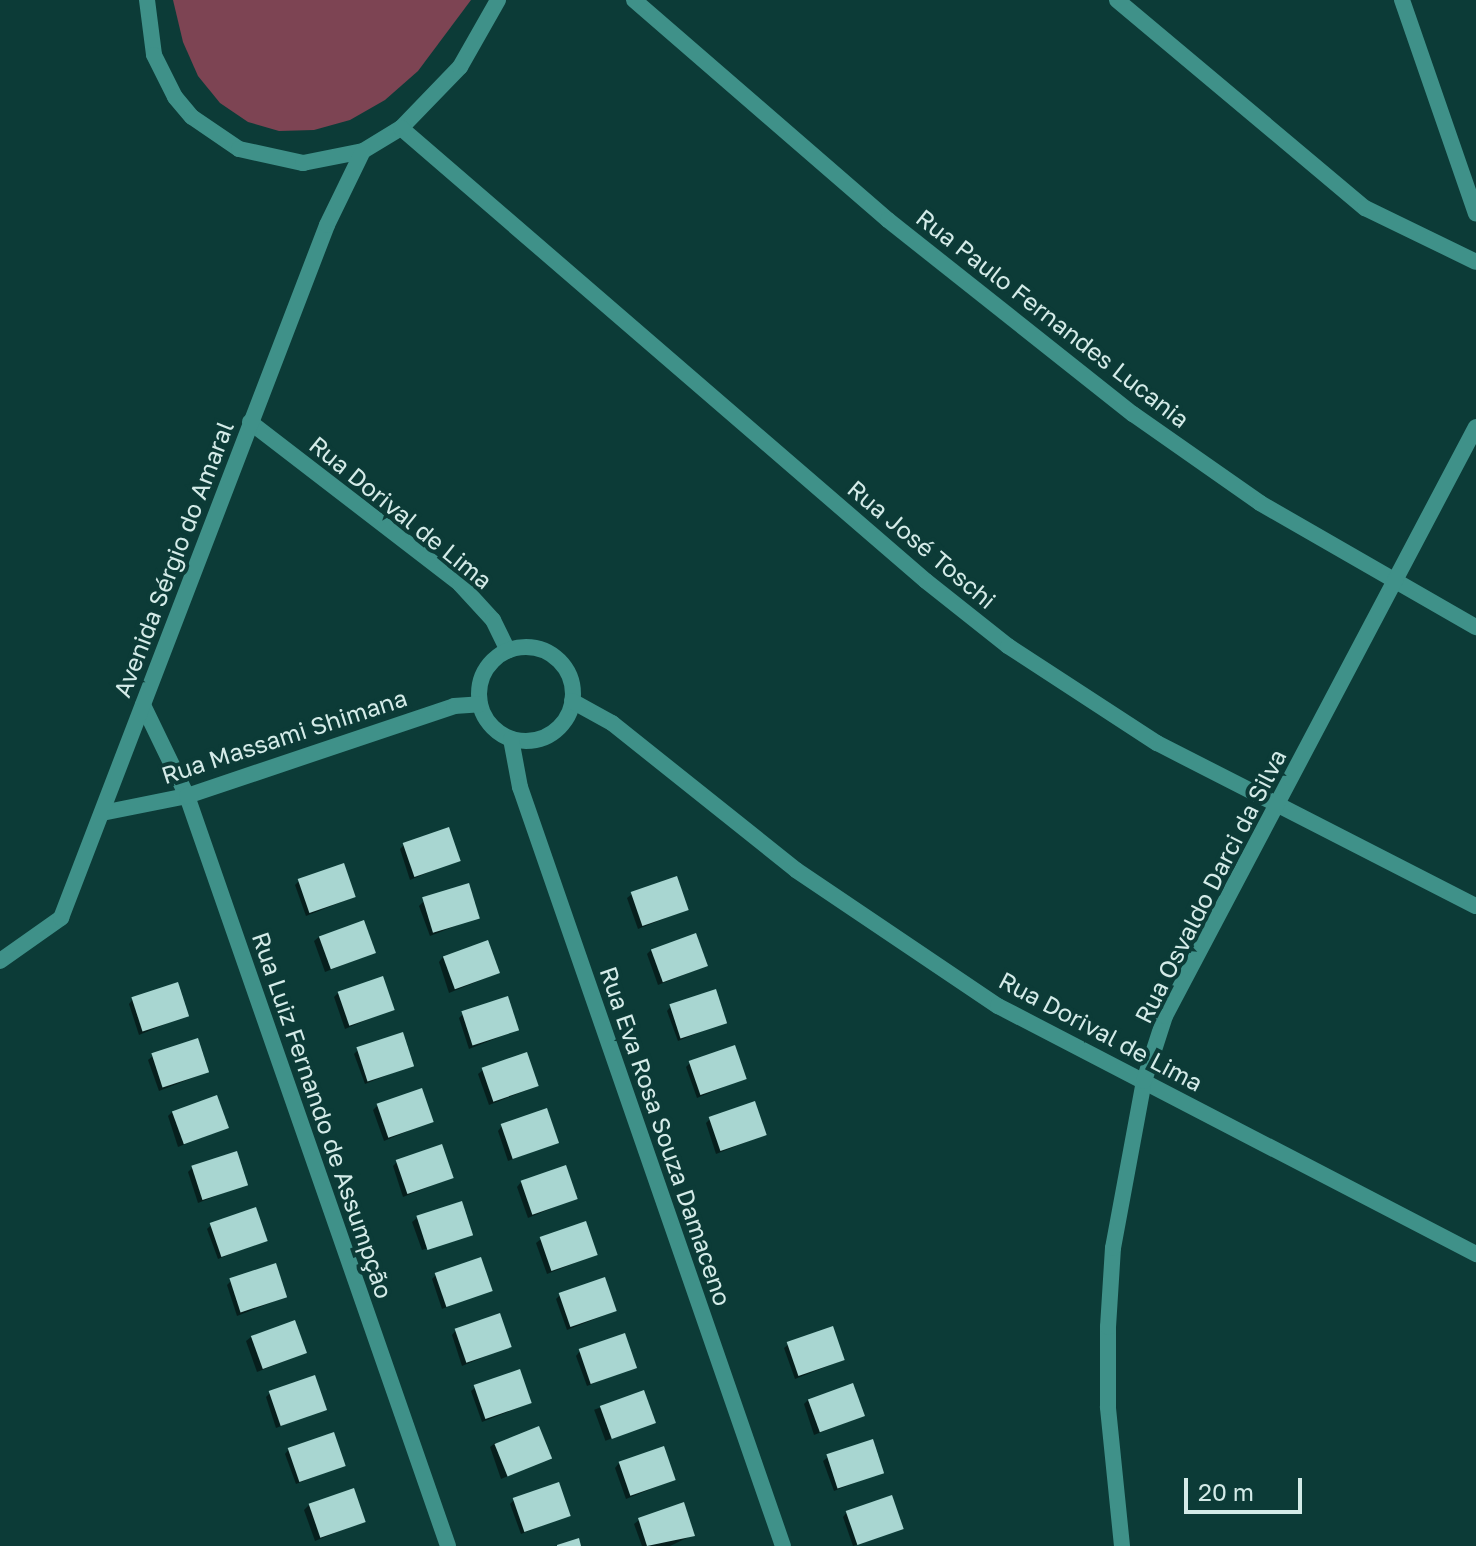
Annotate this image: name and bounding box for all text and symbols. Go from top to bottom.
street label: Rua Paulo Fernandes Lucania [911,203,1195,433]
street label: Avenida Sérgio do Amaral [107,417,239,701]
street label: Rua Dorival de Lima [304,430,498,594]
street label: Rua José Toschi [842,474,1002,614]
street label: Rua Massami Shimana [158,683,410,789]
street label: Rua Osvaldo Darci da Silva [1128,744,1292,1028]
street label: Rua Luiz Fernando de Assumpção [247,928,399,1302]
street label: Rua Eva Rosa Souza Damaceno [594,963,738,1309]
street label: Rua Dorival de Lima [994,965,1208,1097]
scale bar [1188,1462,1306,1512]
text: 20 m [1198,1477,1254,1506]

